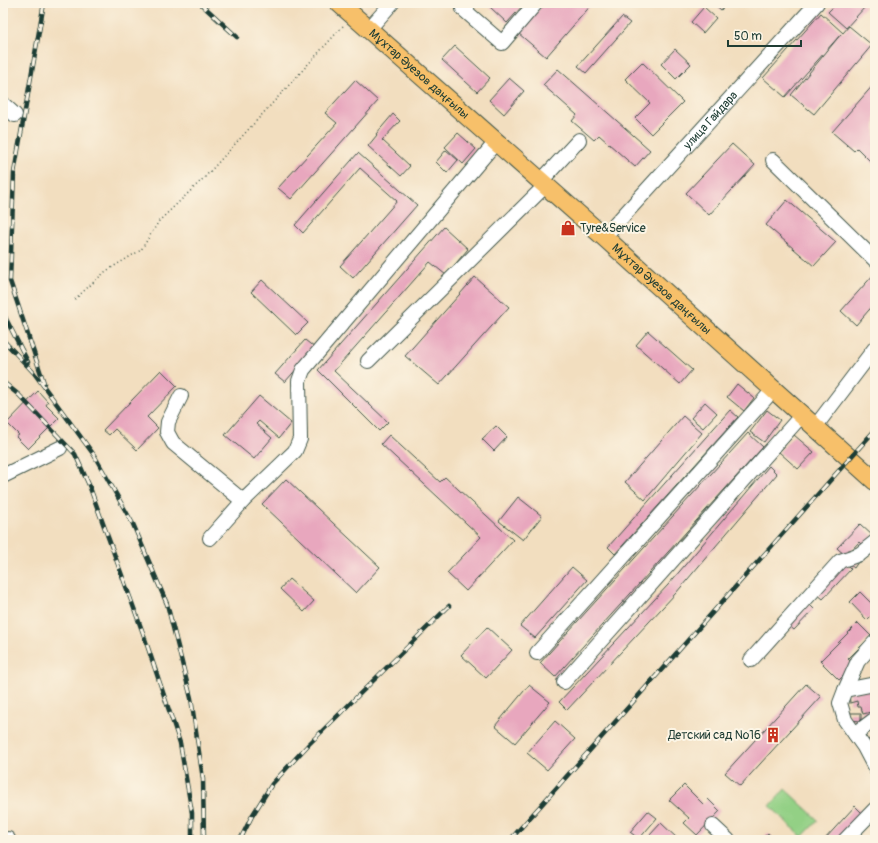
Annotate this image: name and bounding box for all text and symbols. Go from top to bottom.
scale bar [728,22,801,48]
street label: Мұхтар Әуезов даңғылы [366,26,472,123]
text: 50 m [734,29,762,44]
street label: улица Гайдара [680,88,741,154]
shop icon: Tyre&Service [559,219,577,237]
place label: Tyre&Service [580,221,646,236]
street label: Мұхтар Әуезов даңғылы [608,241,714,338]
building icon: Детский сад №16 [764,726,782,744]
place label: Детский сад №16 [667,728,761,743]

